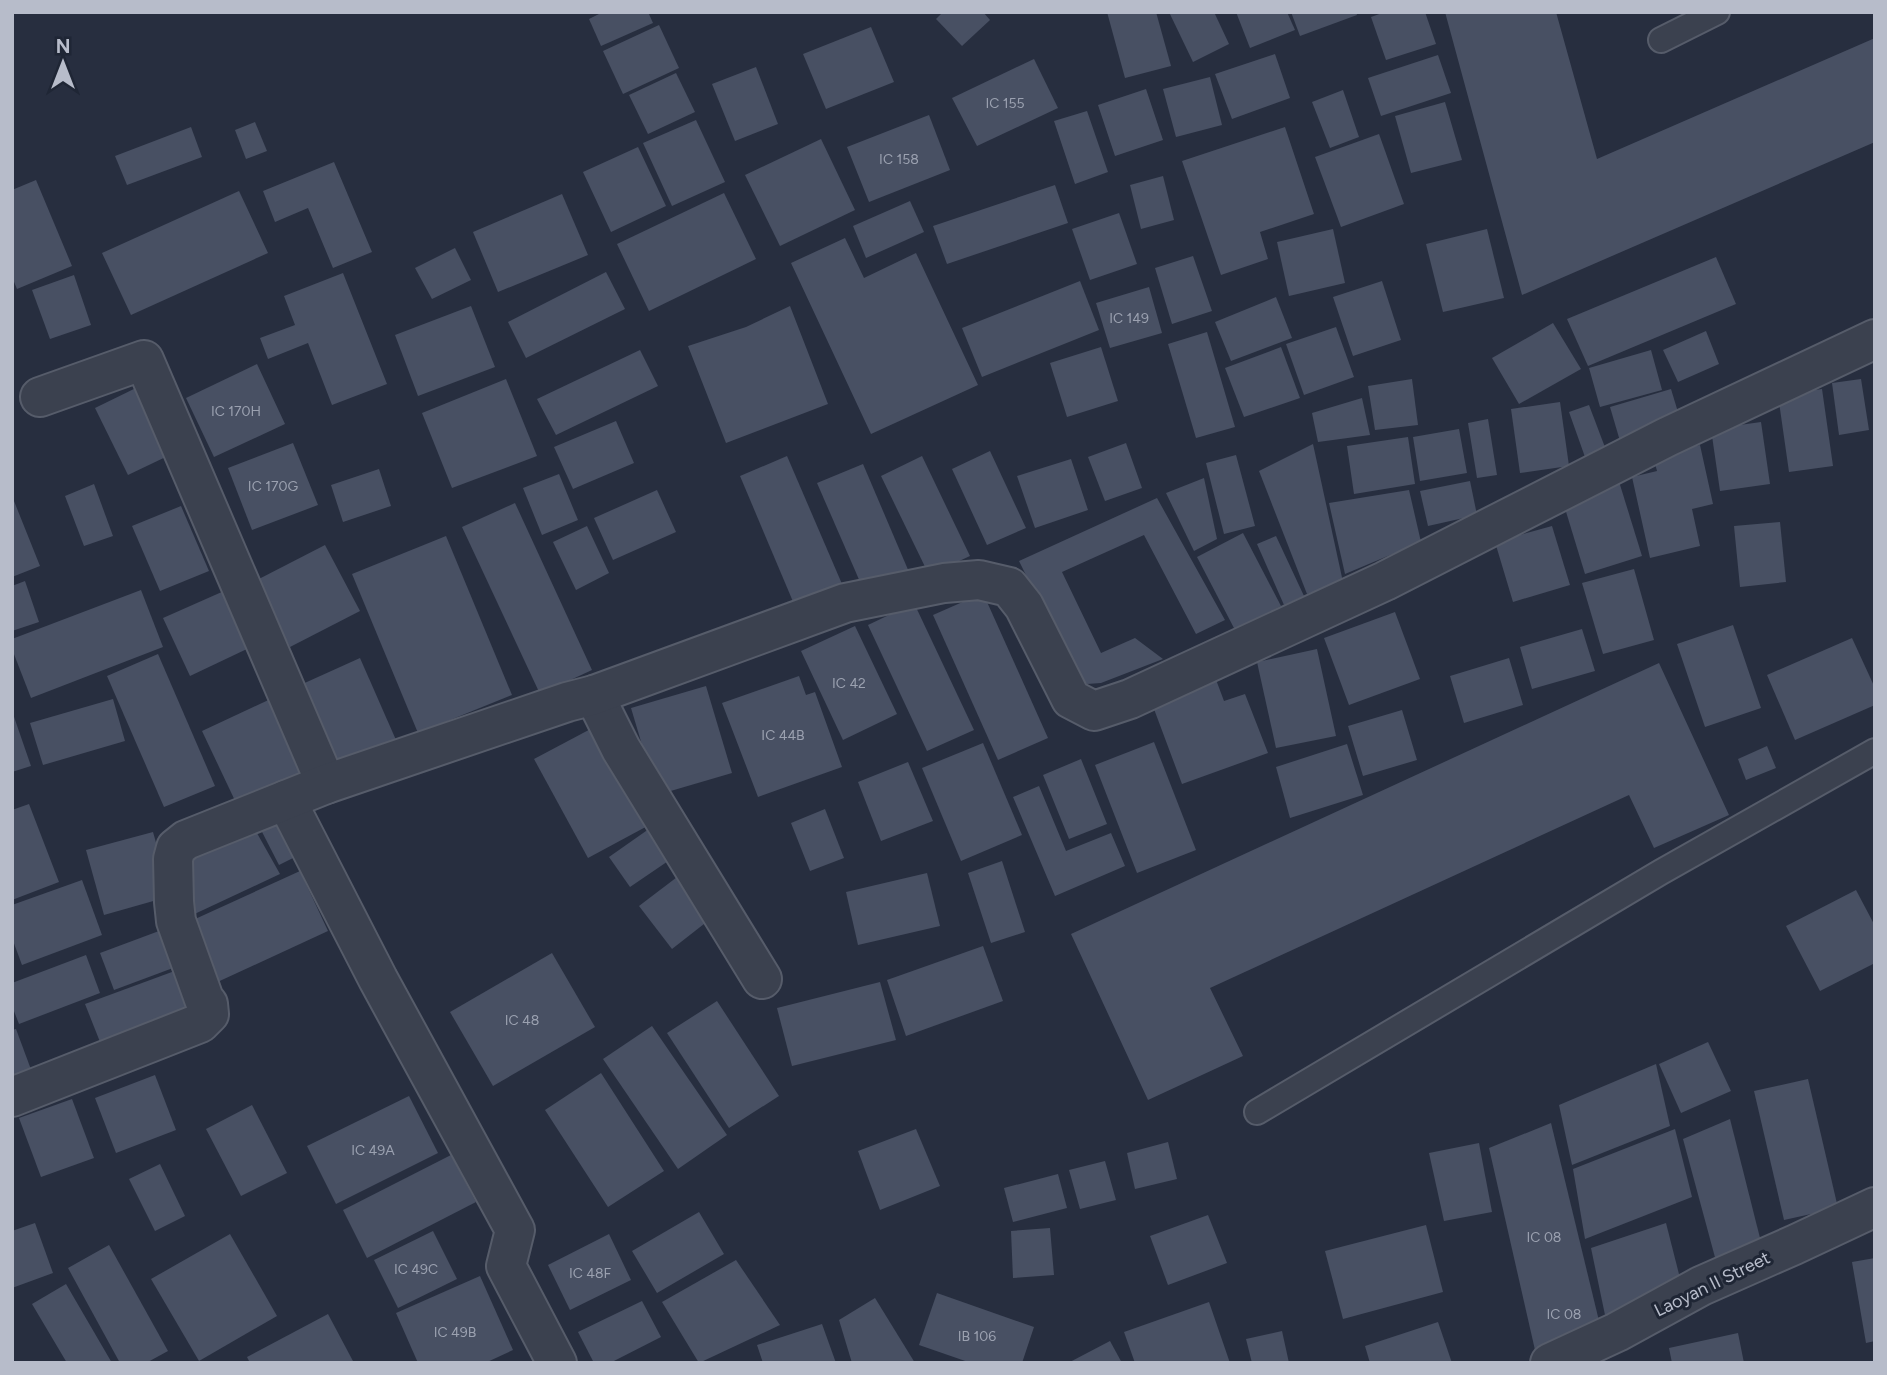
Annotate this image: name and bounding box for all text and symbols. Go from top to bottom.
north arrow [28,28,98,98]
text: N [56,35,70,58]
house number: IC 155 [985,95,1025,112]
house number: IC 158 [879,151,919,168]
house number: IC 149 [1109,310,1149,327]
house number: IC 170H [211,403,261,420]
house number: IC 170G [248,478,298,495]
house number: IC 42 [832,675,866,692]
house number: IC 44B [761,727,805,744]
house number: IC 48 [505,1012,539,1029]
house number: IC 49A [351,1142,395,1159]
house number: IC 08 [1527,1229,1561,1246]
street label: Laoyan II Street [1650,1246,1774,1322]
house number: IC 49C [394,1261,438,1278]
house number: IC 48F [569,1265,612,1282]
house number: IC 08 [1547,1306,1581,1323]
house number: IC 49B [434,1324,476,1341]
house number: IB 106 [958,1328,996,1345]

